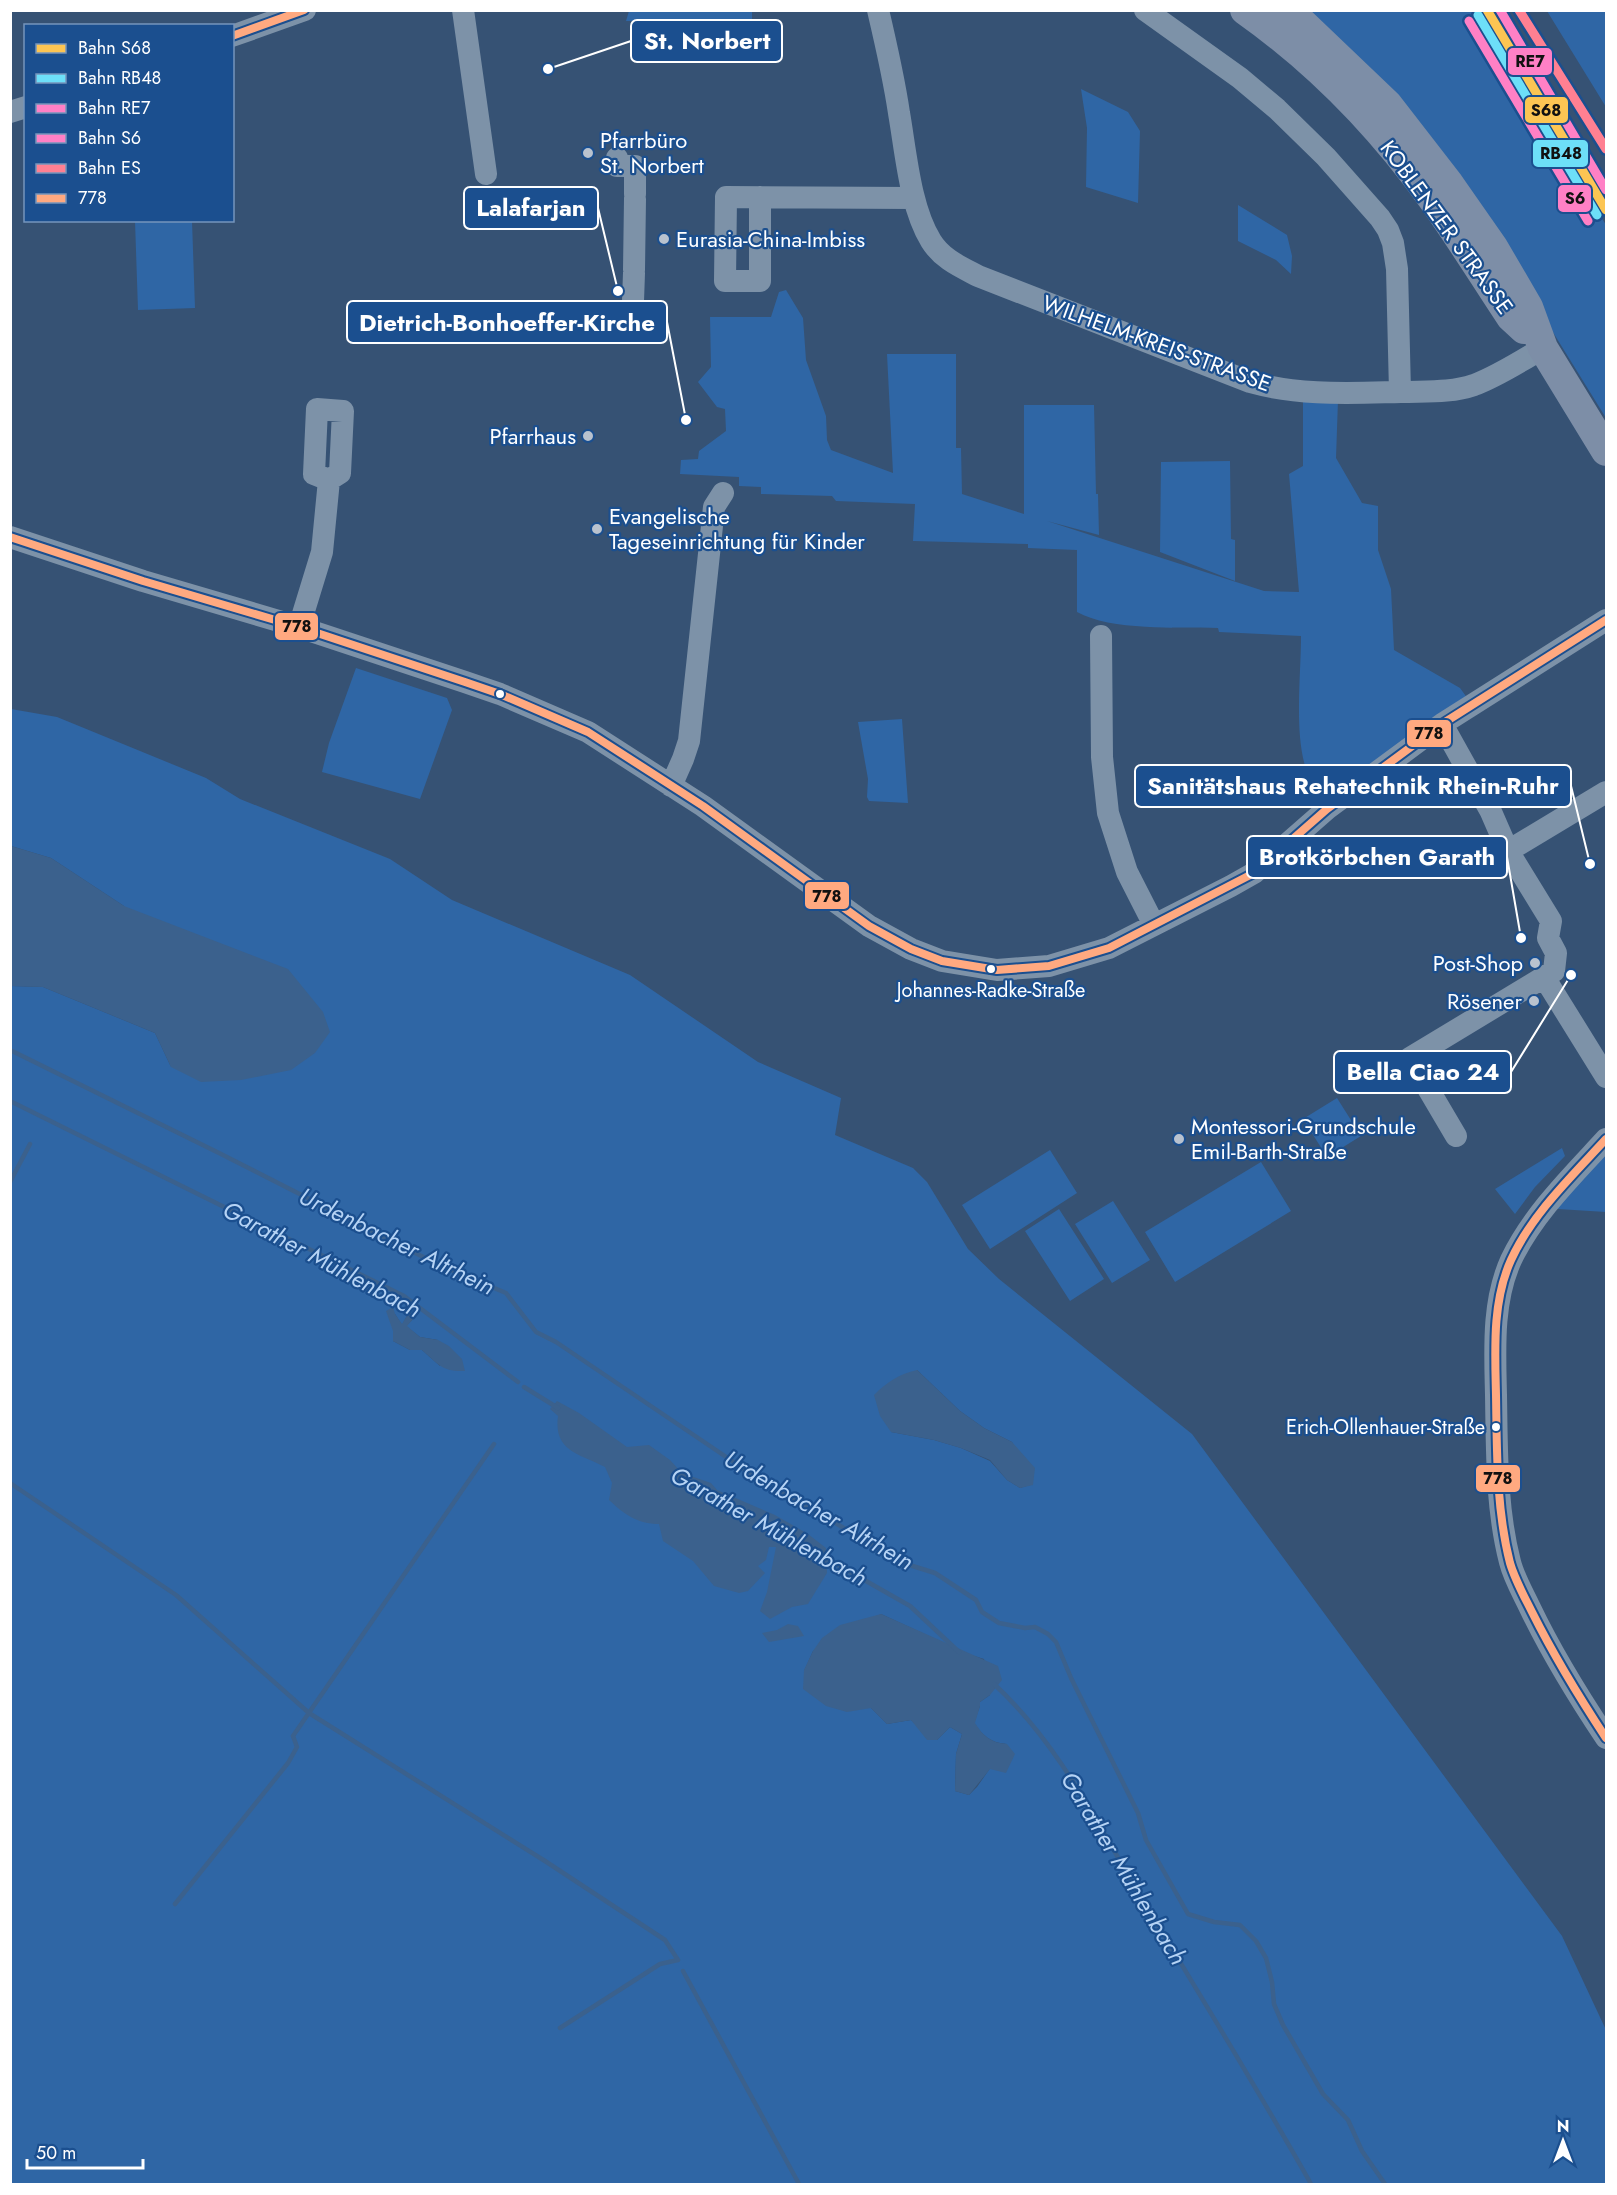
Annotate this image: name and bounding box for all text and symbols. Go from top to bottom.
callout: St. Norbert [631,20,782,62]
text: St. Norbert [644,23,771,58]
legend [24,24,234,222]
text: Bahn S68 [78,35,151,61]
line badge: RE7 [1507,47,1553,76]
text: RE7 [1515,50,1545,73]
text: Bahn RB48 [78,65,161,91]
text: Bahn RE7 [78,95,151,121]
line badge: S68 [1524,96,1569,124]
text: S68 [1531,99,1561,122]
place label: Pfarrbüro St. Norbert [600,124,705,181]
text: Bahn S6 [78,125,141,151]
street label: KOBLENZER STRASSE [1373,133,1521,321]
line badge: RB48 [1532,139,1589,168]
text: RB48 [1540,142,1582,165]
marker: Pfarrbüro St. Norbert [581,146,595,160]
text: Bahn ES [78,155,141,181]
line badge: S6 [1557,184,1592,213]
text: 778 [78,185,107,211]
callout: Lalafarjan [464,187,598,229]
text: S6 [1565,187,1585,210]
text: Lalafarjan [476,190,586,225]
place label: Eurasia-China-Imbiss [676,223,865,255]
marker: Eurasia-China-Imbiss [657,232,671,246]
street label: WILHELM-KREIS-STRASSE [1038,287,1276,399]
callout: Dietrich-Bonhoeffer-Kirche [347,301,667,343]
text: Dietrich-Bonhoeffer-Kirche [359,305,655,340]
place label: Pfarrhaus [489,420,576,452]
marker: Pfarrhaus [581,429,595,443]
place label: Evangelische Tageseinrichtung für Kinder [609,500,865,557]
marker: Evangelische Tageseinrichtung für Kinder [590,522,604,536]
line badge: 778 [274,612,319,641]
text: 778 [282,615,312,638]
unlabelled marker [494,688,506,700]
line badge: 778 [1406,719,1452,748]
text: 778 [1414,722,1444,745]
callout: Sanitätshaus Rehatechnik Rhein-Ruhr [1135,765,1571,807]
text: Sanitätshaus Rehatechnik Rhein-Ruhr [1147,768,1559,803]
callout: Brotkörbchen Garath [1247,836,1507,878]
text: Brotkörbchen Garath [1259,839,1495,874]
line badge: 778 [804,881,850,910]
text: 778 [812,885,842,908]
place label: Post-Shop [1433,947,1523,979]
marker: Post-Shop [1528,956,1542,970]
marker: Johannes-Radke-Straße [985,963,997,975]
place label: Johannes-Radke-Straße [894,976,1085,1005]
place label: Rösener [1447,985,1522,1017]
marker: Rösener [1527,994,1541,1008]
callout: Bella Ciao 24 [1334,1051,1511,1093]
text: Bella Ciao 24 [1346,1054,1500,1089]
place label: Montessori-Grundschule Emil-Barth-Straße [1191,1110,1416,1167]
marker: Montessori-Grundschule Emil-Barth-Straße [1172,1132,1186,1146]
water label: Urdenbacher Altrhein [293,1178,501,1304]
water label: Garather Mühlenbach [216,1192,428,1326]
place label: Erich-Ollenhauer-Straße [1286,1413,1485,1442]
marker: Erich-Ollenhauer-Straße [1490,1421,1502,1433]
water label: Urdenbacher Altrhein [718,1441,920,1579]
water label: Garather Mühlenbach [664,1457,874,1595]
line badge: 778 [1475,1464,1521,1493]
text: 778 [1483,1467,1513,1490]
water label: Garather Mühlenbach [1052,1765,1196,1971]
north arrow [1533,2111,1593,2171]
text: N [1557,2115,1569,2138]
scale bar [27,2132,142,2170]
text: 50 m [36,2140,76,2166]

